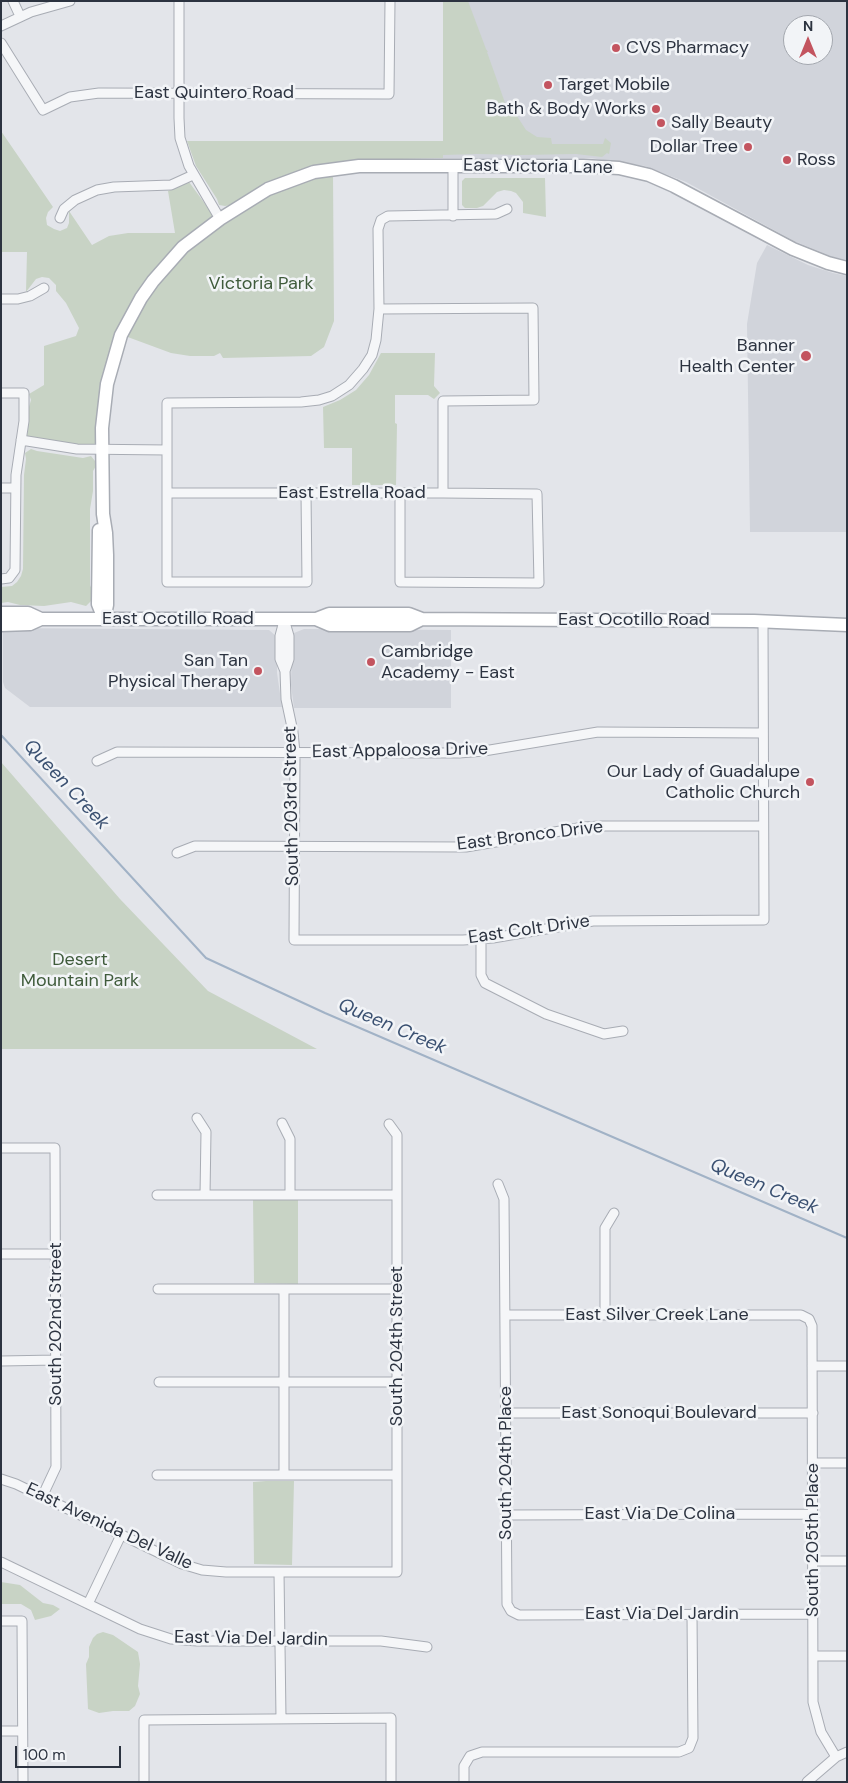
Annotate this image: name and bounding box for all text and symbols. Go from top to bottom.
north arrow [783,15,833,65]
text: N [803,17,813,35]
place label: CVS Pharmacy [626,37,749,59]
marker: CVS Pharmacy [610,42,622,54]
place label: Target Mobile [558,74,670,96]
marker: Target Mobile [542,79,554,91]
street label: East Quintero Road [134,82,294,104]
place label: Bath & Body Works [486,98,646,120]
marker: Bath & Body Works [650,103,662,115]
place label: Sally Beauty [671,112,772,134]
marker: Sally Beauty [655,117,667,129]
place label: Dollar Tree [650,136,738,158]
marker: Dollar Tree [742,141,754,153]
place label: Ross [797,149,836,171]
marker: Ross [781,154,793,166]
street label: East Victoria Lane [463,155,613,179]
park label: Victoria Park [209,273,313,295]
place label: Banner Health Center [679,335,795,378]
marker: Banner Health Center [799,349,813,363]
street label: East Estrella Road [278,482,426,504]
street label: East Ocotillo Road [102,608,254,630]
street label: East Ocotillo Road [558,609,710,631]
place label: Cambridge Academy - East [381,641,515,684]
place label: San Tan Physical Therapy [108,650,248,692]
marker: Cambridge Academy - East [365,656,377,668]
marker: San Tan Physical Therapy [252,665,264,677]
street label: South 203rd Street [280,726,304,886]
water label: Queen Creek [18,735,114,835]
street label: East Appaloosa Drive [312,739,488,763]
place label: Our Lady of Guadalupe Catholic Church [607,761,800,804]
marker: Our Lady of Guadalupe Catholic Church [804,776,816,788]
street label: East Bronco Drive [456,816,604,856]
street label: East Colt Drive [467,911,591,949]
park label: Desert Mountain Park [21,949,139,992]
water label: Queen Creek [334,994,450,1060]
water label: Queen Creek [706,1154,822,1220]
street label: South 202nd Street [45,1242,67,1406]
street label: South 204th Street [386,1266,408,1426]
street label: East Silver Creek Lane [565,1304,749,1326]
street label: South 204th Place [495,1386,517,1540]
street label: East Sonoqui Boulevard [561,1402,757,1424]
street label: South 205th Place [802,1463,824,1617]
street label: East Avenida Del Valle [22,1479,196,1575]
street label: East Via De Colina [585,1503,735,1525]
street label: East Via Del Jardin [585,1603,739,1625]
street label: East Via Del Jardin [174,1627,328,1651]
scale bar [18,1736,124,1768]
text: 100 m [23,1745,66,1765]

